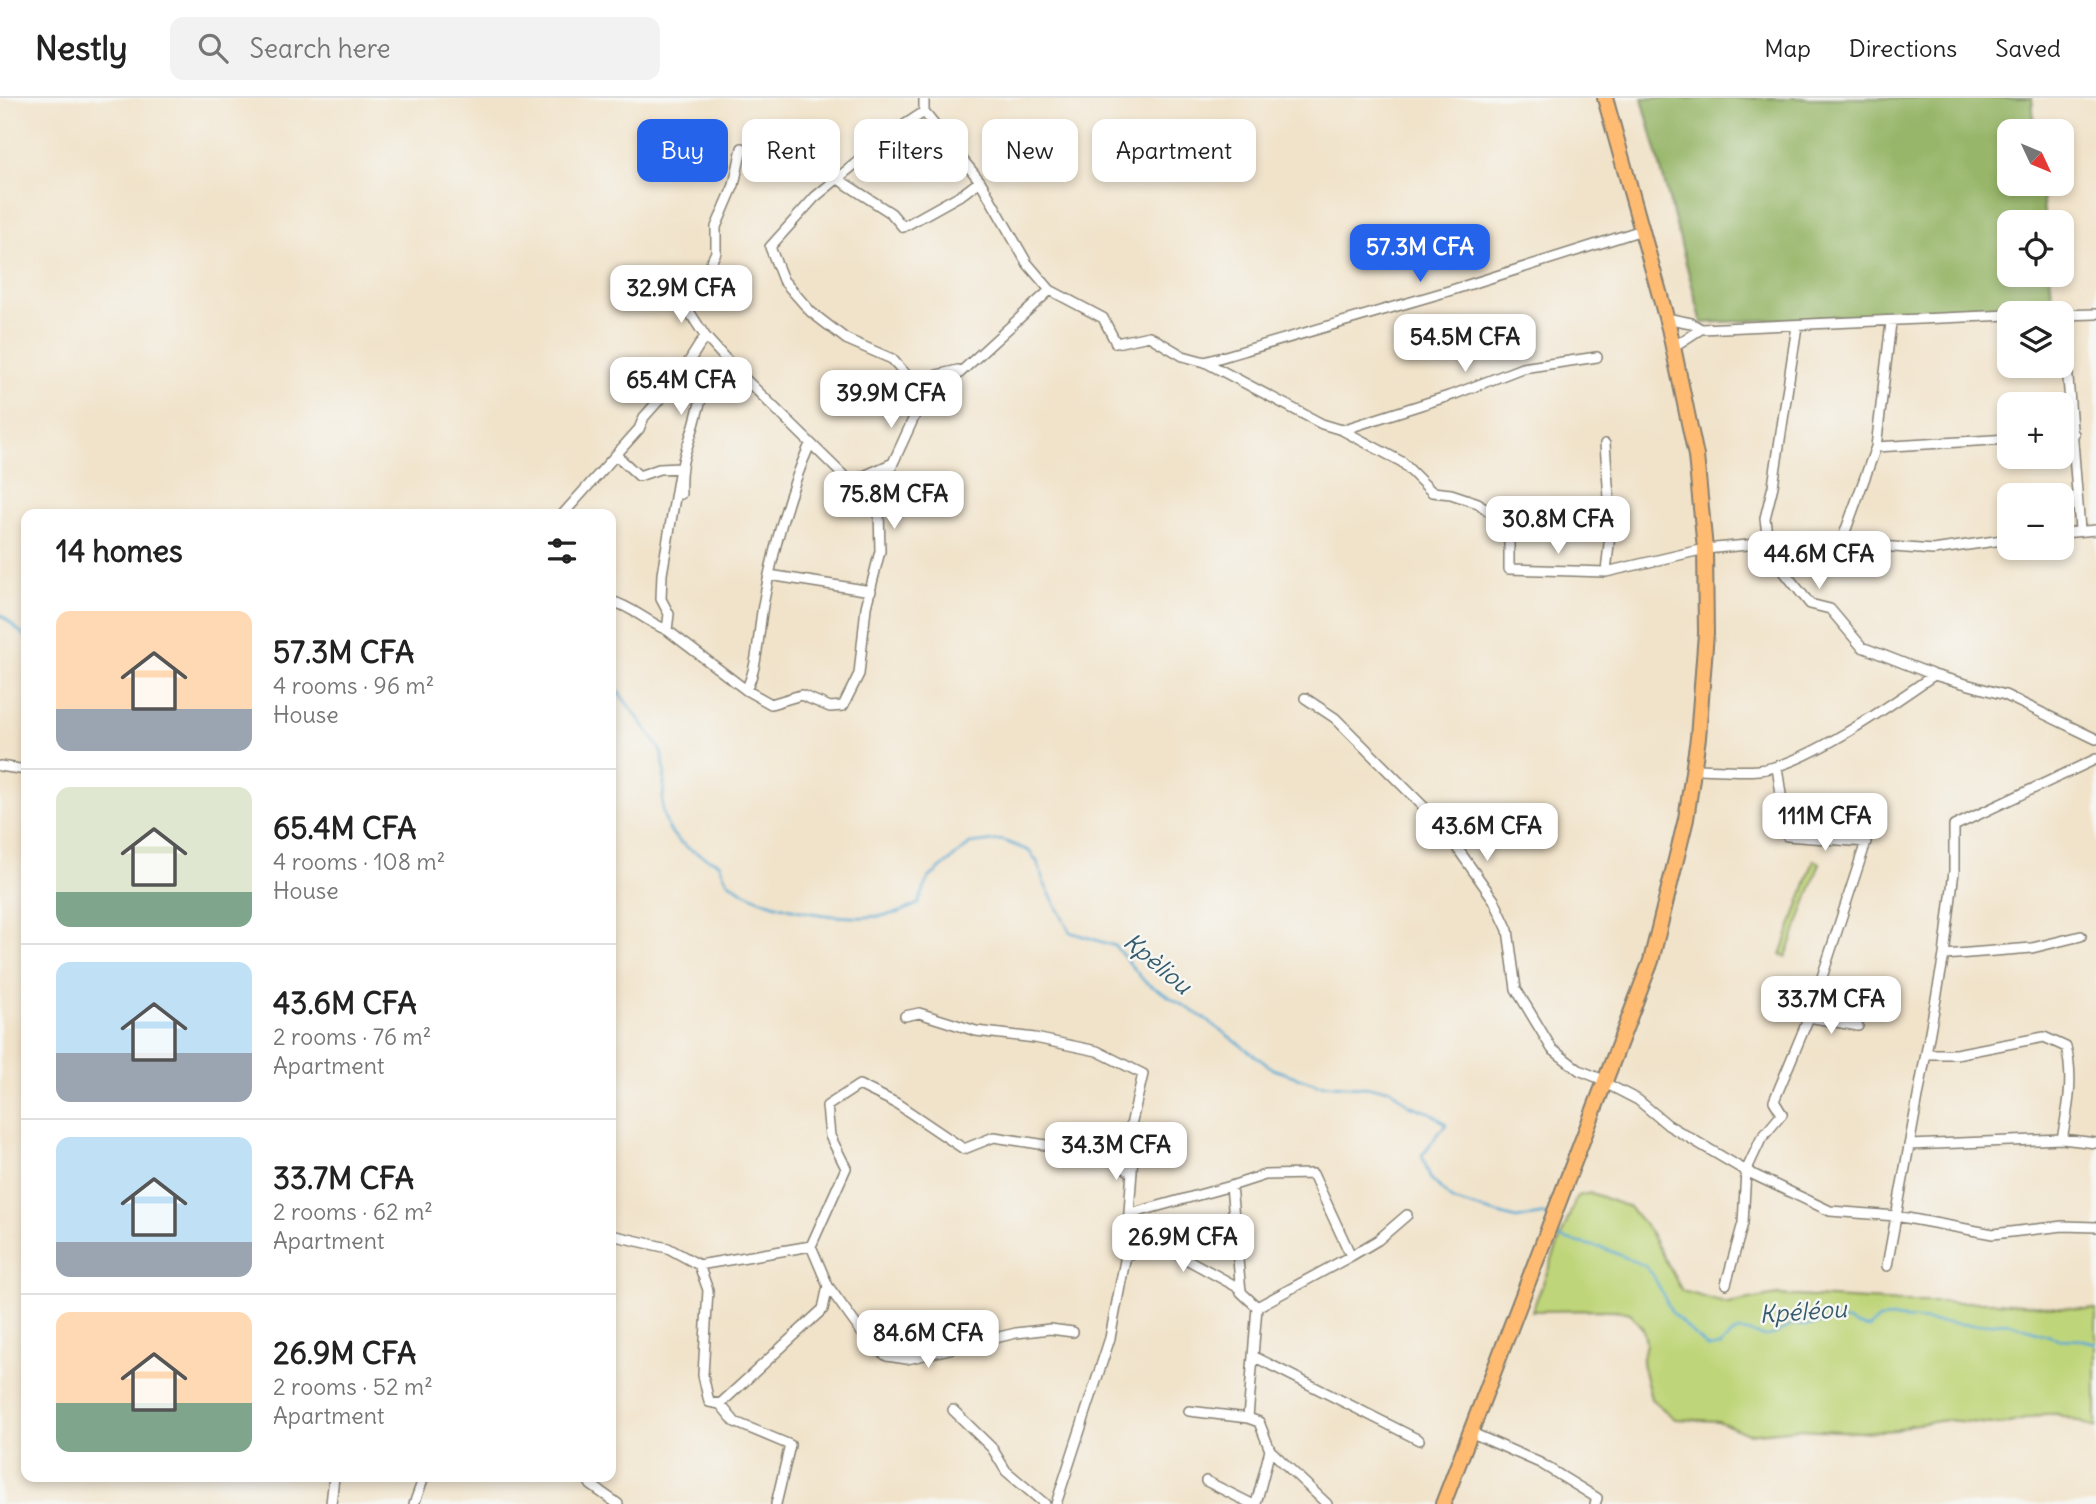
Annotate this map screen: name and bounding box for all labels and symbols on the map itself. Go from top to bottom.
north arrow [1997,119,2074,196]
pin: 57.3M CFA [1340,225,1500,284]
pin: 32.9M CFA [601,266,761,325]
pin: 54.5M CFA [1385,314,1545,374]
pin: 65.4M CFA [601,358,761,417]
pin: 39.9M CFA [811,370,971,430]
pin: 75.8M CFA [814,472,974,531]
pin: 30.8M CFA [1478,496,1638,556]
pin: 44.6M CFA [1739,532,1899,591]
pin: 111M CFA [1753,794,1897,853]
pin: 43.6M CFA [1407,804,1567,863]
water label: Kpèliou [1118,926,1200,1001]
pin: 33.7M CFA [1751,976,1911,1036]
pin: 34.3M CFA [1036,1122,1196,1182]
pin: 26.9M CFA [1103,1214,1263,1274]
water label: Kpéléou [1758,1293,1850,1329]
pin: 84.6M CFA [848,1310,1008,1370]

